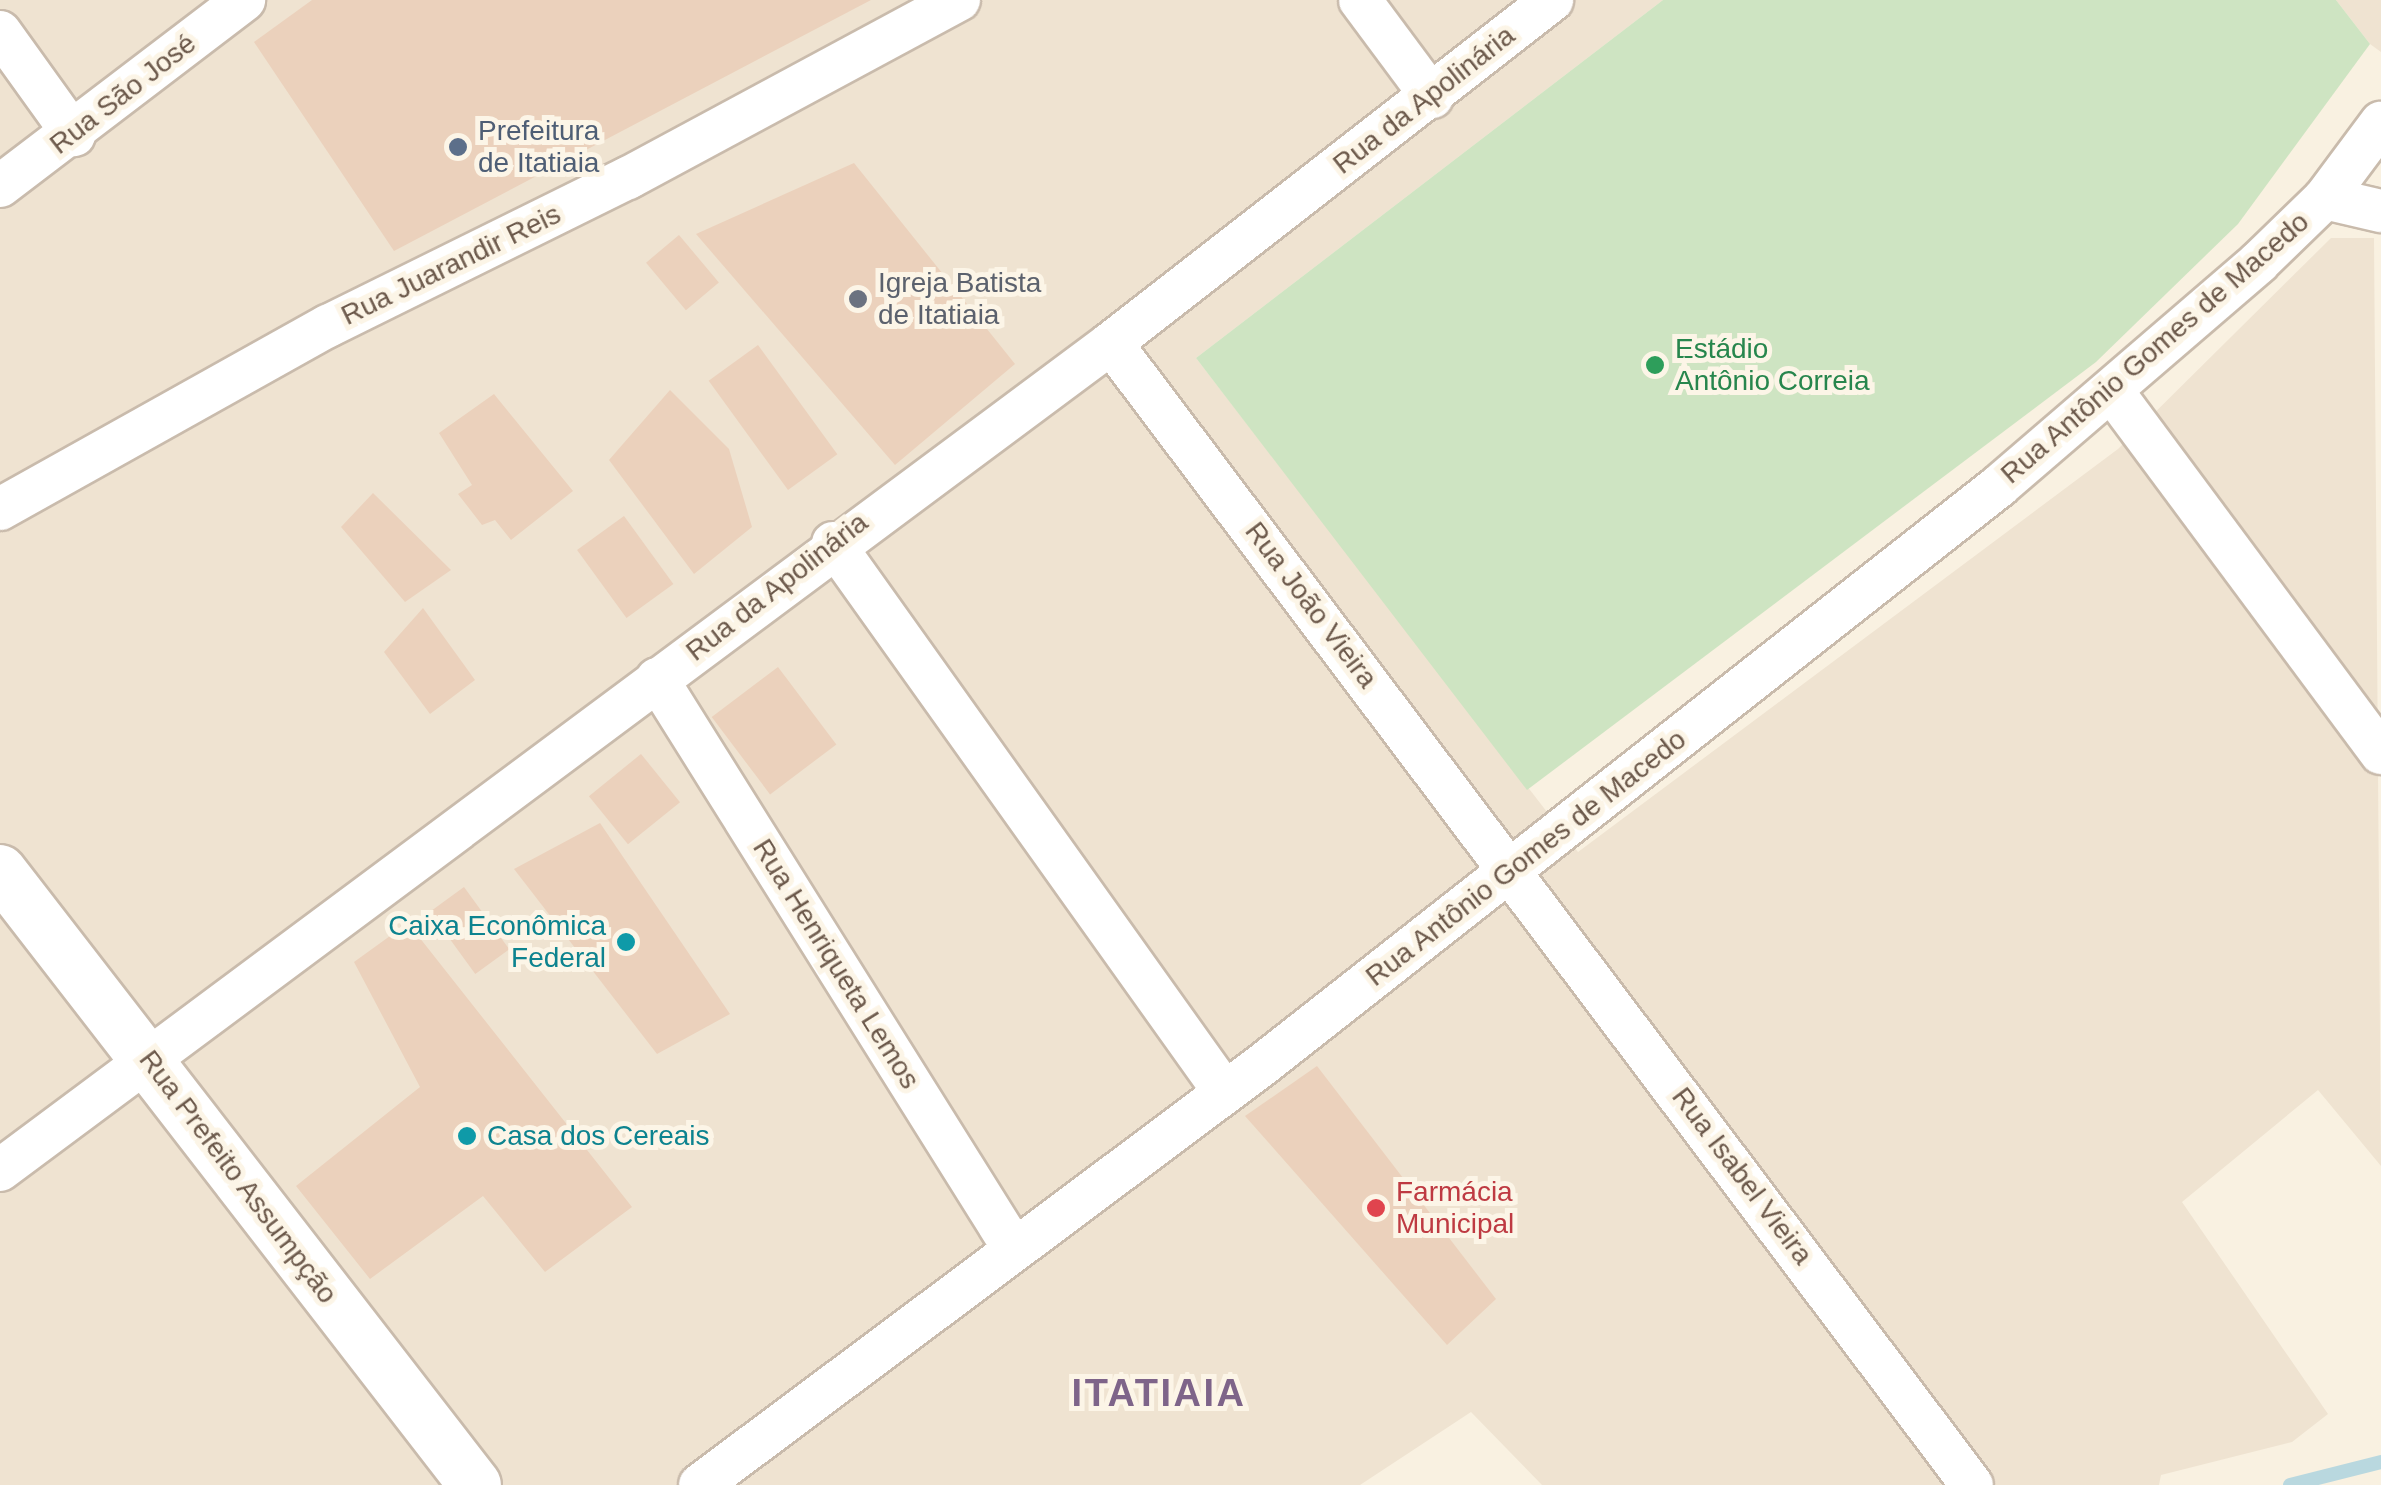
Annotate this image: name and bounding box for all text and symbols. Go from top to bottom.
street label: Rua da Apolinária [1326,18,1522,182]
street label: Rua São José [43,27,203,161]
place label: Prefeitura de Itatiaia [478,114,599,180]
marker: Prefeitura de Itatiaia [447,136,469,158]
street label: Rua Juarandir Reis [336,197,566,333]
street label: Rua Antônio Gomes de Macedo [1994,205,2316,491]
place label: Igreja Batista de Itatiaia [878,266,1041,332]
marker: Igreja Batista de Itatiaia [847,288,869,310]
place label: Estádio Antônio Correia [1675,332,1870,398]
marker: Estádio Antônio Correia [1644,354,1666,376]
street label: Rua da Apolinária [679,505,875,669]
street label: Rua João Vieira [1238,516,1384,694]
street label: Rua Antônio Gomes de Macedo [1359,722,1693,994]
street label: Rua Henriqueta Lemos [745,833,927,1095]
place label: Caixa Econômica Federal [388,909,606,975]
marker: Caixa Econômica Federal [615,931,637,953]
street label: Rua Prefeito Assumpção [131,1043,345,1311]
street label: Rua Isabel Vieira [1665,1081,1819,1271]
place label: Casa dos Cereais [487,1119,710,1153]
marker: Casa dos Cereais [456,1125,478,1147]
place label: Farmácia Municipal [1396,1175,1514,1241]
marker: Farmácia Municipal [1365,1197,1387,1219]
district label: ITATIAIA [1072,1371,1246,1417]

